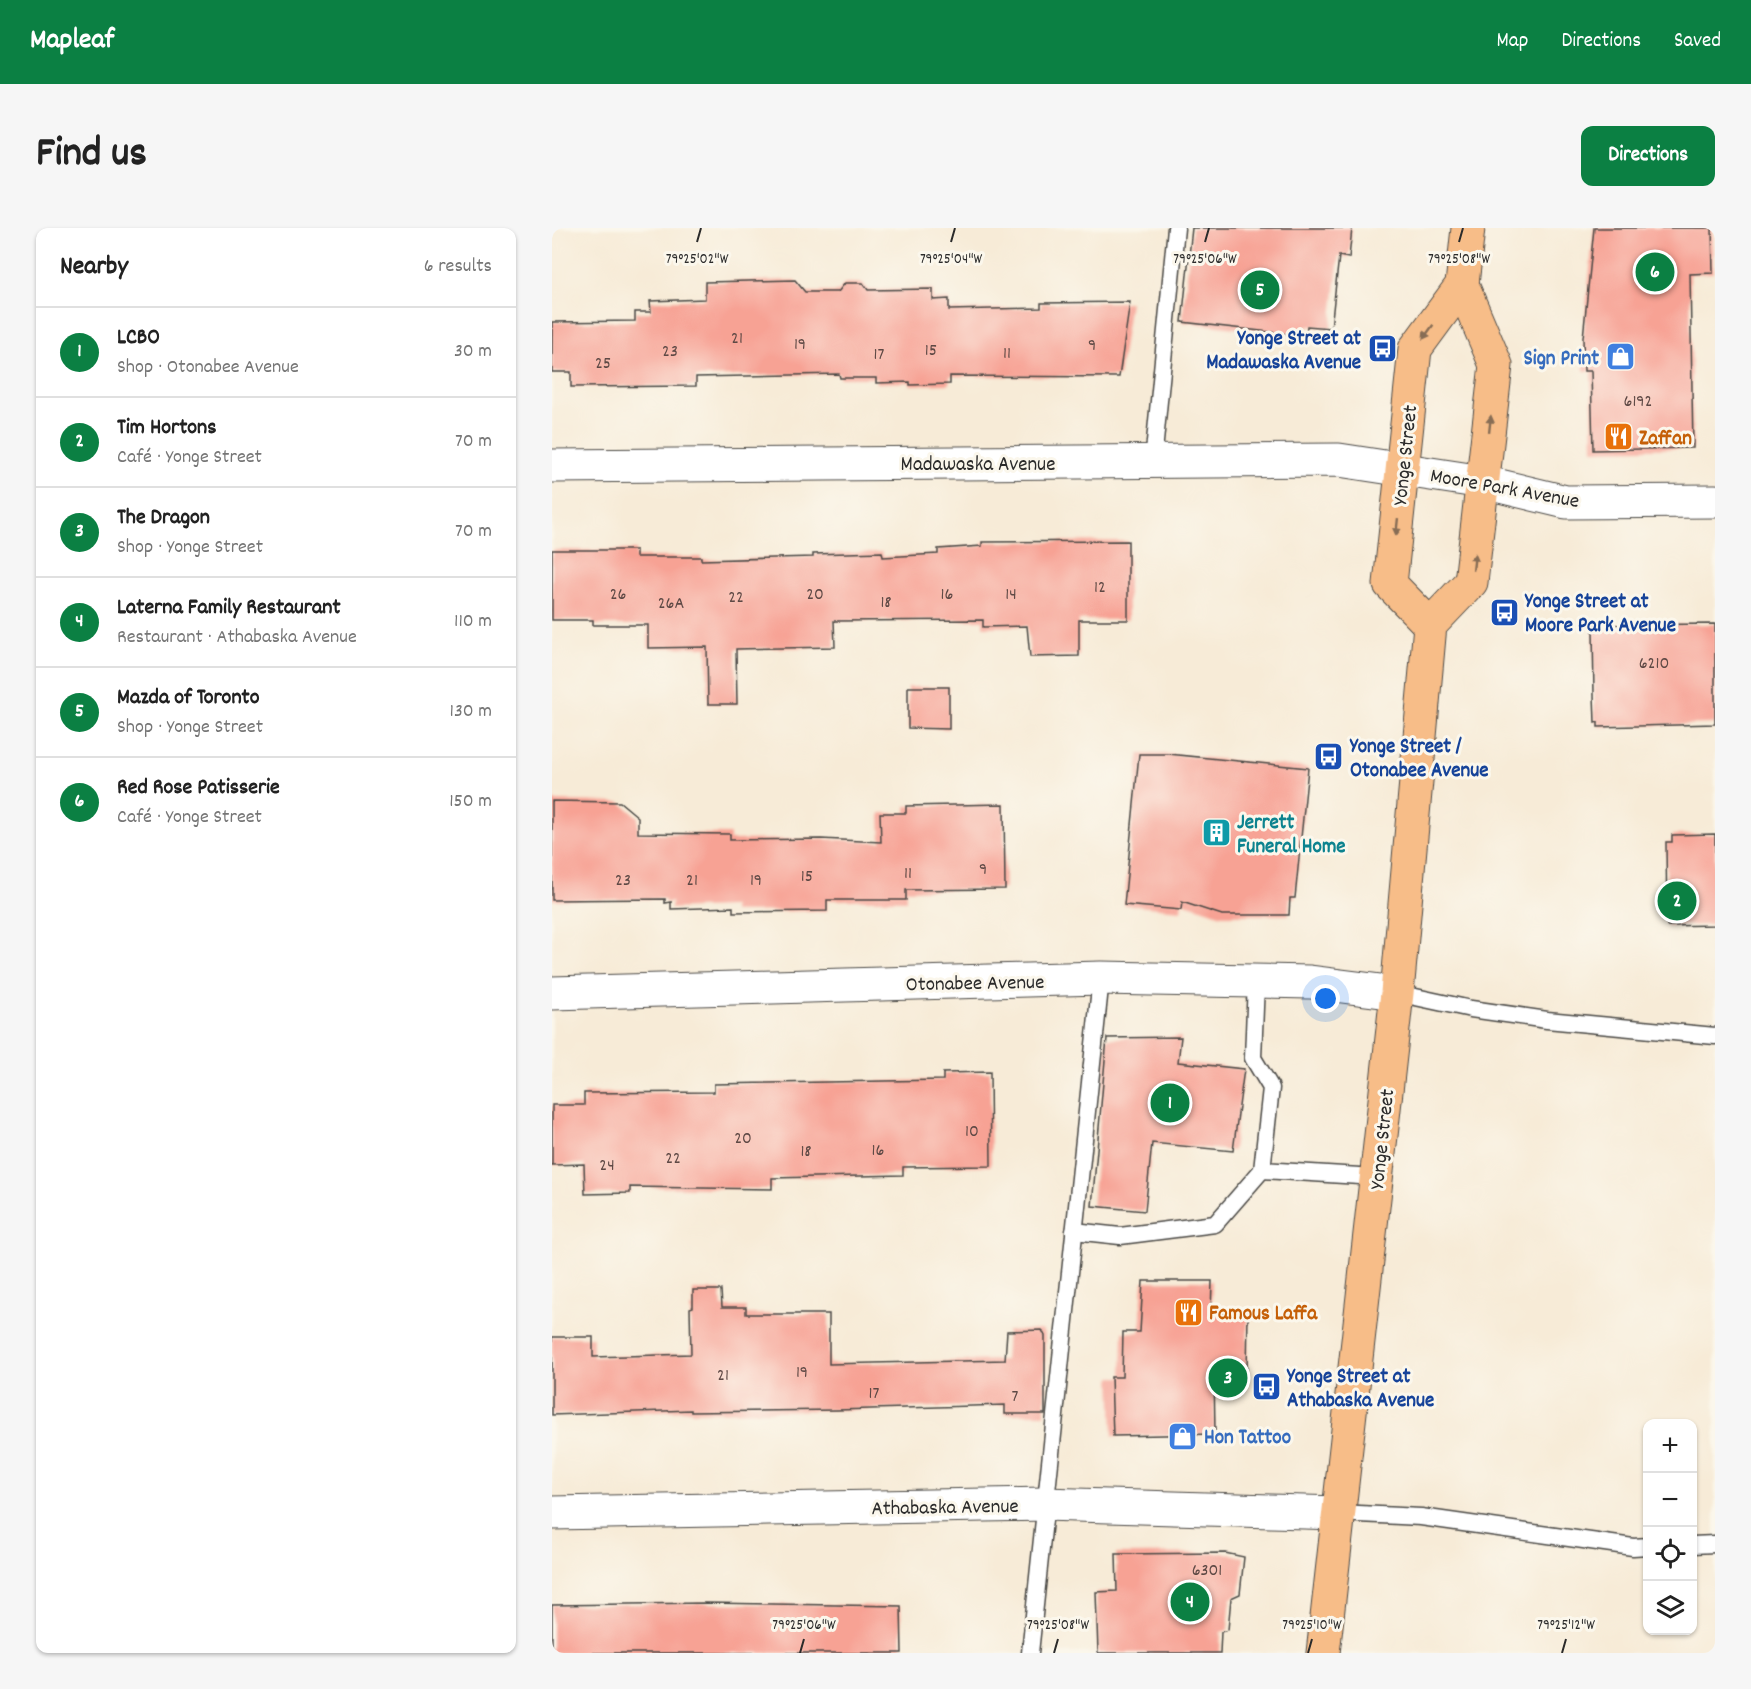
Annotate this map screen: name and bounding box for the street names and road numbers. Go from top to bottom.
street label: Yonge Street [1387,403,1427,507]
street label: Madawaska Avenue [901,451,1055,481]
street label: Moore Park Avenue [1428,462,1581,518]
street label: Otonabee Avenue [906,969,1045,1001]
street label: Yonge Street [1364,1087,1404,1191]
street label: Athabaska Avenue [871,1493,1019,1525]

